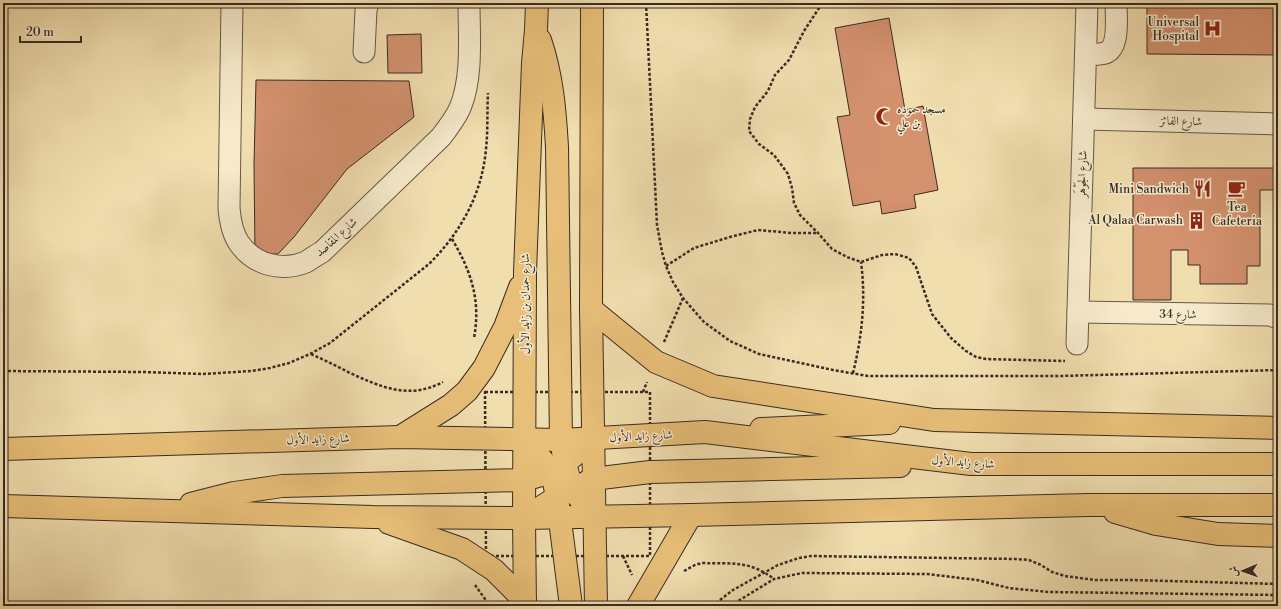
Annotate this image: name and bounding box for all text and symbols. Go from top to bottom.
place label: Universal Hospital [1147,15,1199,44]
scale bar [20,18,81,44]
hospital icon: Universal Hospital [1202,19,1222,39]
text: 20 m [26,25,54,40]
place label: مسجد حموده بن علي [897,102,946,135]
mosque icon: مسجد حموده بن علي [874,106,894,126]
street label: شارع الفائز [1158,114,1202,132]
street label: شارع الجَوْهَر [1072,150,1094,200]
cafe icon: Tea Cafeteria [1227,178,1247,198]
restaurant icon: Mini Sandwich [1192,179,1212,199]
place label: Mini Sandwich [1108,182,1189,197]
place label: Tea Cafeteria [1212,200,1263,229]
building icon: Al Qalaa Carwash [1186,210,1206,230]
place label: Al Qalaa Carwash [1087,213,1183,228]
street label: شارع المقاصد [312,214,363,262]
street label: شارع حمدان بن زايد الأول [516,253,536,355]
street label: شارع 34 [1159,307,1197,325]
street label: شارع زايد الأول [609,425,673,449]
street label: شارع زايد الأول [286,429,350,451]
street label: شارع زايد الأول [931,451,995,475]
north arrow [1223,551,1263,591]
text: ش [1227,566,1241,577]

